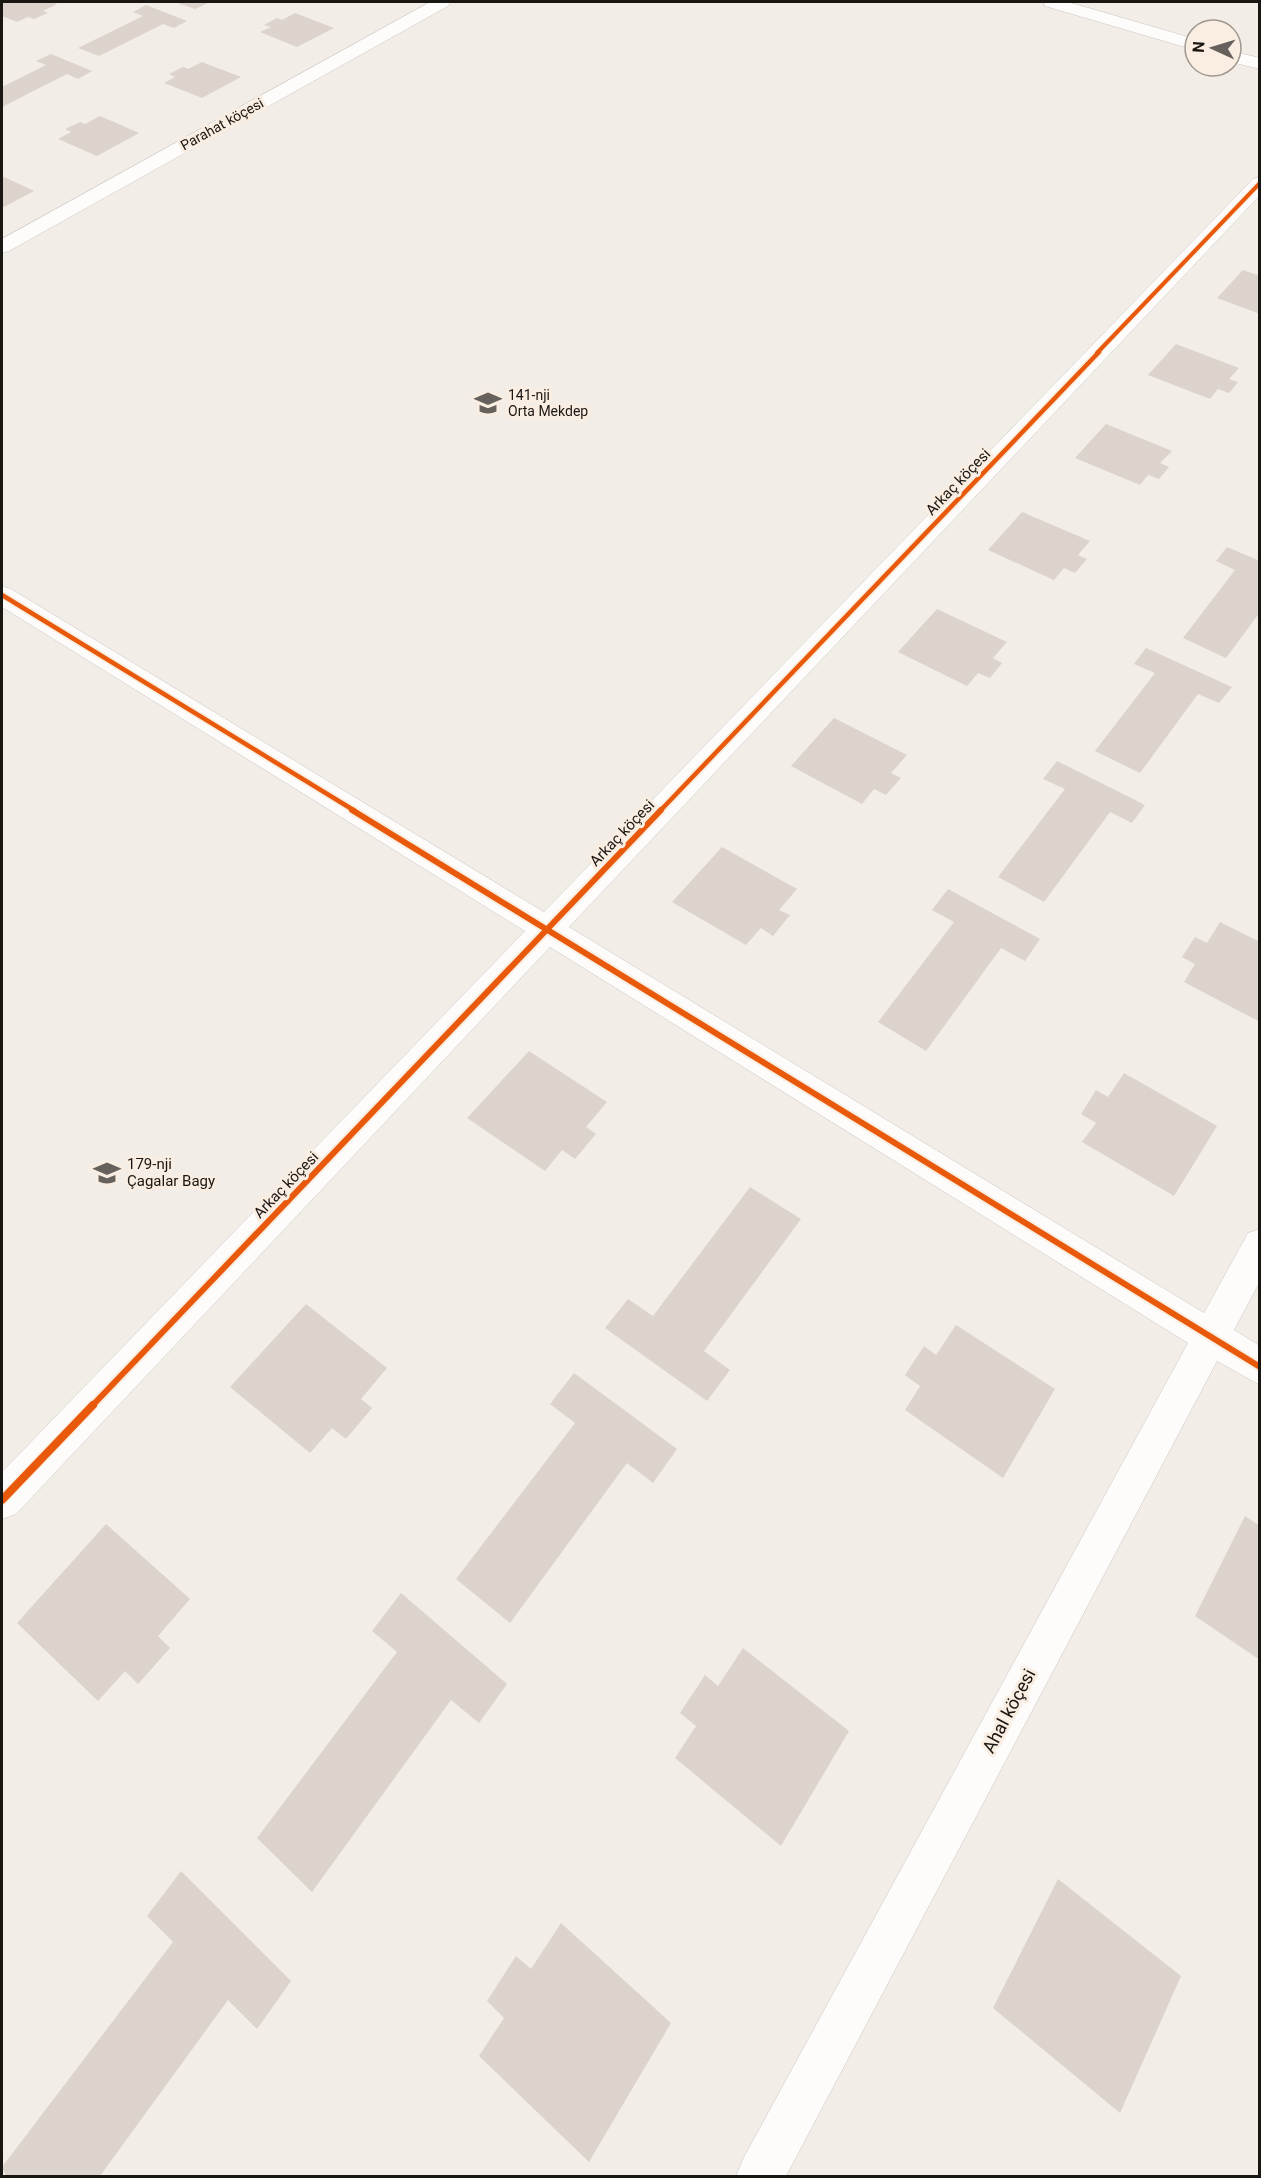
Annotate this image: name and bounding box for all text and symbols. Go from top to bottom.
north arrow [1183,18,1243,78]
text: N [1189,41,1208,53]
street label: Parahat köçesi [178,95,266,153]
place label: 141-nji Orta Mekdep [508,387,588,419]
school or university icon: 141-nji Orta Mekdep [473,388,503,418]
street label: Arkaç köçesi [922,445,994,519]
street label: Arkaç köçesi [586,796,658,870]
street label: Arkaç köçesi [250,1148,322,1222]
place label: 179-nji Çagalar Bagy [127,1155,215,1190]
school or university icon: 179-nji Çagalar Bagy [92,1158,122,1188]
street label: Ahal köçesi [978,1665,1039,1756]

